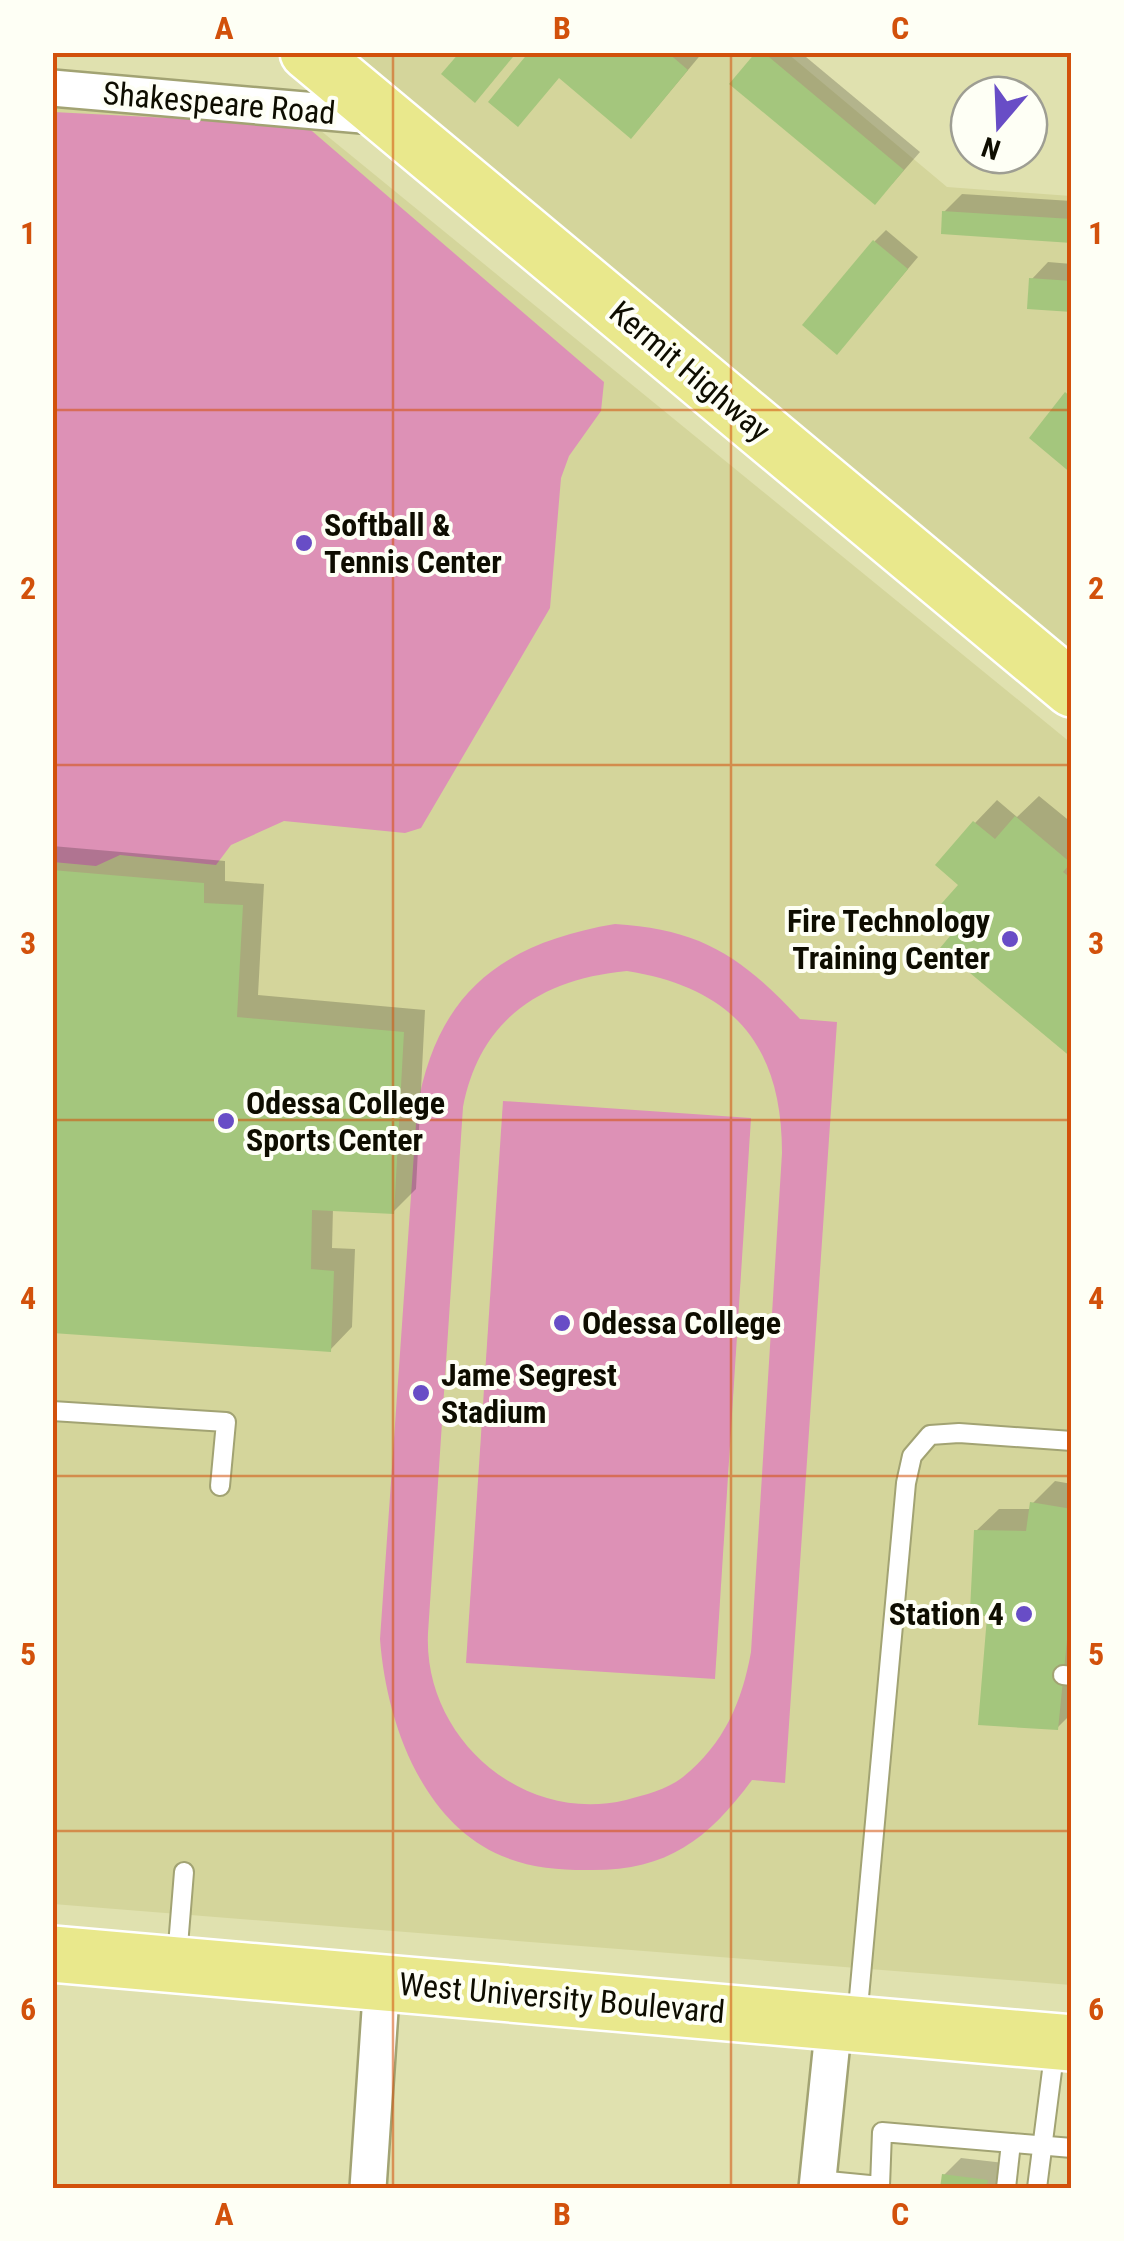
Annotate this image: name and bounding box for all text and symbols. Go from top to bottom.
text: A [214,9,234,47]
text: B [553,9,571,47]
text: C [891,9,909,47]
street label: Shakespeare Road [101,74,337,132]
north arrow [949,75,1049,175]
text: N [978,130,1005,167]
text: 1 [20,214,36,252]
text: 1 [1088,214,1104,252]
street label: Kermit Highway [602,293,778,449]
place label: Softball & Tennis Center [324,506,502,581]
marker: Softball & Tennis Center [293,532,315,554]
text: 2 [20,569,36,607]
text: 2 [1088,569,1104,607]
place label: Fire Technology Training Center [787,902,990,977]
text: 3 [20,924,36,962]
text: 3 [1088,924,1104,962]
marker: Fire Technology Training Center [999,928,1021,950]
place label: Odessa College Sports Center [246,1084,445,1159]
marker: Odessa College Sports Center [215,1110,237,1132]
text: 4 [20,1279,36,1317]
text: 4 [1088,1279,1104,1317]
place label: Odessa College [582,1304,781,1342]
marker: Odessa College [551,1312,573,1334]
place label: Jame Segrest Stadium [441,1356,617,1431]
marker: Jame Segrest Stadium [410,1382,432,1404]
place label: Station 4 [889,1595,1004,1633]
marker: Station 4 [1013,1603,1035,1625]
text: 5 [20,1635,36,1673]
text: 5 [1088,1635,1104,1673]
street label: West University Boulevard [398,1965,726,2031]
text: 6 [20,1990,36,2028]
text: 6 [1088,1990,1104,2028]
text: A [214,2195,234,2233]
text: B [553,2195,571,2233]
text: C [891,2195,909,2233]

